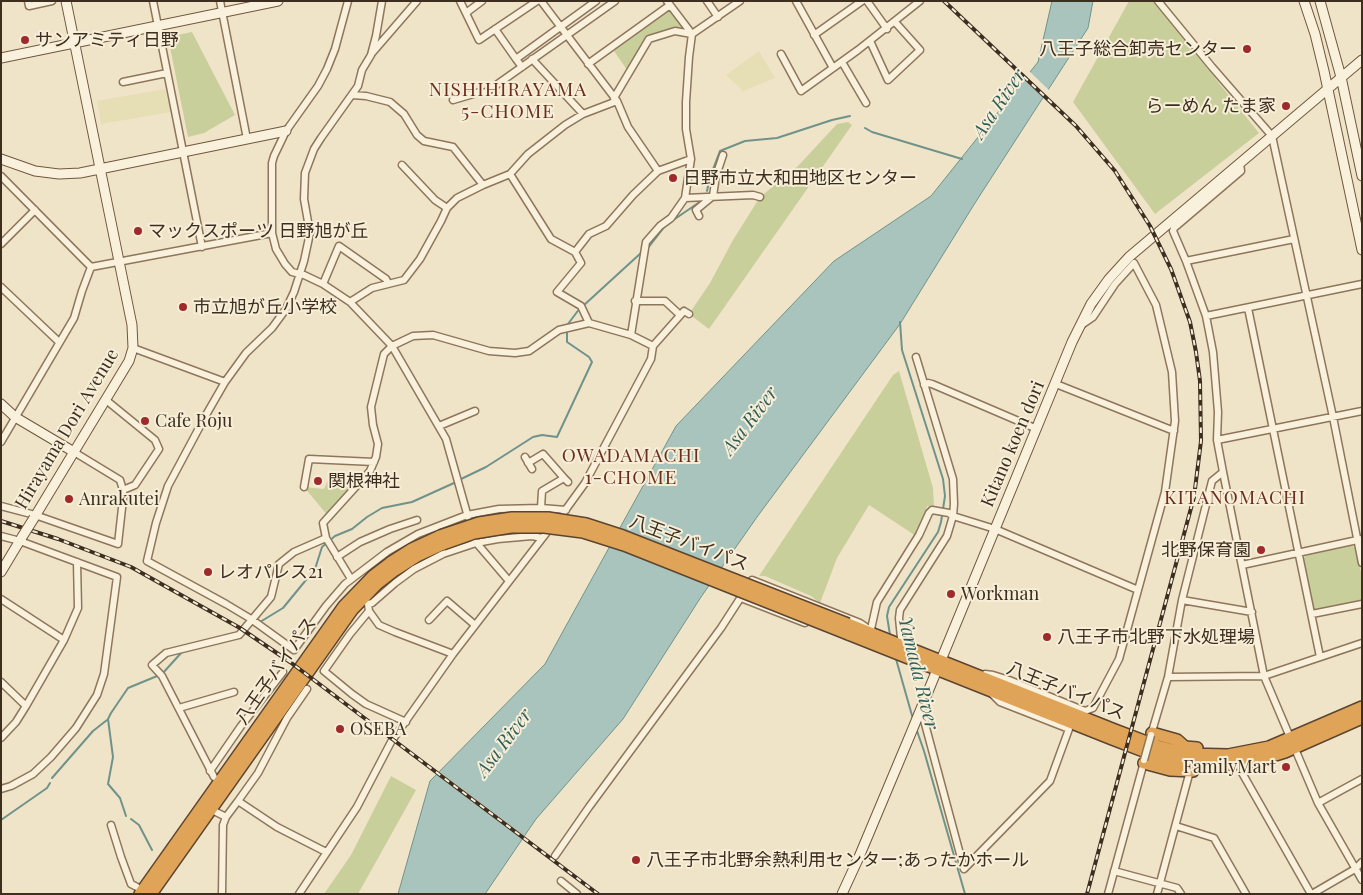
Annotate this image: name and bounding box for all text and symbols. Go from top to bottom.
place label: サンアミティ日野 [35,29,179,51]
marker: サンアミティ日野 [19,34,31,46]
place label: 八王子総合卸売センター [1039,38,1237,60]
marker: 八王子総合卸売センター [1241,43,1253,55]
water label: Asa River [968,65,1030,143]
district label: NISHIHIRAYAMA 5-CHOME [427,79,589,123]
place label: らーめん たま家 [1146,95,1276,117]
marker: らーめん たま家 [1280,100,1292,112]
place label: 日野市立大和田地区センター [683,167,917,189]
marker: 日野市立大和田地区センター [667,172,679,184]
place label: マックスポーツ 日野旭が丘 [148,220,368,242]
marker: マックスポーツ 日野旭が丘 [132,225,144,237]
place label: 市立旭が丘小学校 [193,296,337,318]
marker: 市立旭が丘小学校 [177,301,189,313]
street label: Hirayama Dori Avenue [11,345,123,513]
street label: Kitano koen dori [977,378,1049,510]
water label: Asa River [717,383,783,459]
place label: Cafe Roju [155,410,232,432]
marker: Cafe Roju [139,415,151,427]
district label: OWADAMACHI 1-CHOME [560,445,702,489]
place label: 関根神社 [328,470,400,492]
marker: 関根神社 [312,475,324,487]
district label: KITANOMACHI [1163,487,1307,509]
place label: Anrakutei [79,488,159,510]
marker: Anrakutei [63,493,75,505]
street label: 八王子バイパス [626,510,752,576]
place label: 北野保育園 [1161,539,1251,561]
marker: 北野保育園 [1255,544,1267,556]
place label: レオパレス21 [218,561,323,583]
marker: レオパレス21 [202,566,214,578]
place label: Workman [961,583,1039,605]
marker: Workman [945,588,957,600]
street label: 八王子バイパス [231,613,321,729]
water label: Yamada River [893,614,943,732]
place label: 八王子市北野下水処理場 [1057,626,1255,648]
marker: 八王子市北野下水処理場 [1041,631,1053,643]
street label: 八王子バイパス [1004,657,1128,725]
water label: Asa River [471,705,537,781]
place label: OSEBA [350,718,406,740]
marker: OSEBA [334,723,346,735]
place label: FamilyMart [1183,756,1276,778]
marker: FamilyMart [1280,761,1292,773]
place label: 八王子市北野余熱利用センター;あったかホール [646,849,1029,871]
marker: 八王子市北野余熱利用センター;あったかホール [630,854,642,866]

